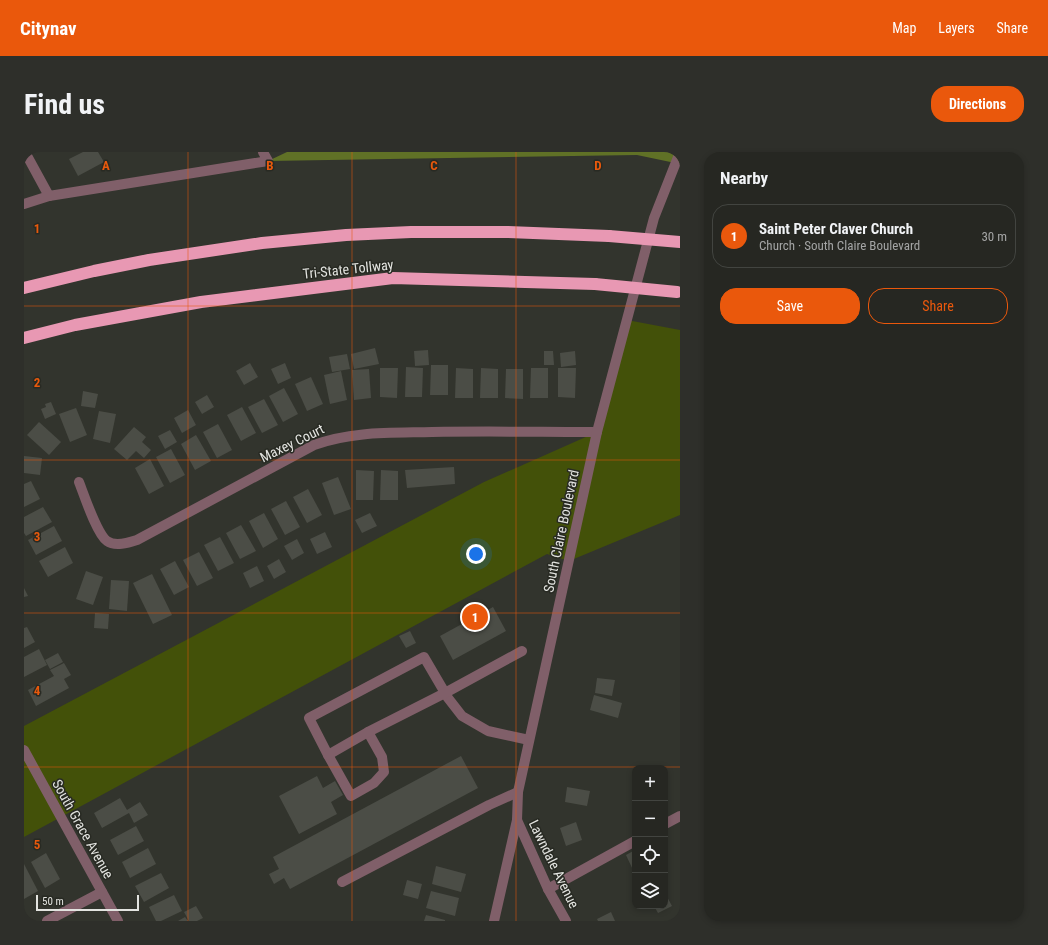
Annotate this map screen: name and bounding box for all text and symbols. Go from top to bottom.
text: Citynav [20,17,77,40]
text: Map [892,20,916,36]
text: Layers [938,20,975,36]
text: Share [997,20,1028,36]
button: Directions [931,86,1024,122]
text: Find us [24,88,105,121]
text: A [102,158,110,173]
text: B [266,158,274,173]
text: C [430,158,438,173]
text: D [594,158,602,173]
text: Nearby [720,168,768,188]
text: Saint Peter Claver Church [759,220,913,238]
text: 1 [34,221,40,236]
text: 1 [731,229,737,244]
text: 30 m [981,229,1007,244]
text: Church · South Claire Boulevard [759,238,920,253]
street label: Tri-State Tollway [302,256,394,282]
button: Save [720,288,860,324]
button: Share [868,288,1008,324]
text: 2 [34,375,41,390]
street label: Maxey Court [257,421,327,465]
street label: South Claire Boulevard [540,468,582,594]
text: 3 [34,529,40,544]
your location [466,544,486,564]
pin: 1 [462,602,488,632]
text: 4 [34,683,41,698]
map controls [632,765,668,909]
button: + [632,765,668,801]
street label: South Grace Avenue [49,777,117,882]
button: − [632,801,668,837]
street label: Lawndale Avenue [526,817,582,911]
text: 5 [34,837,41,852]
button: locate [632,837,668,873]
button: layers [632,873,668,909]
scale bar [36,893,139,912]
text: 50 m [42,895,64,908]

